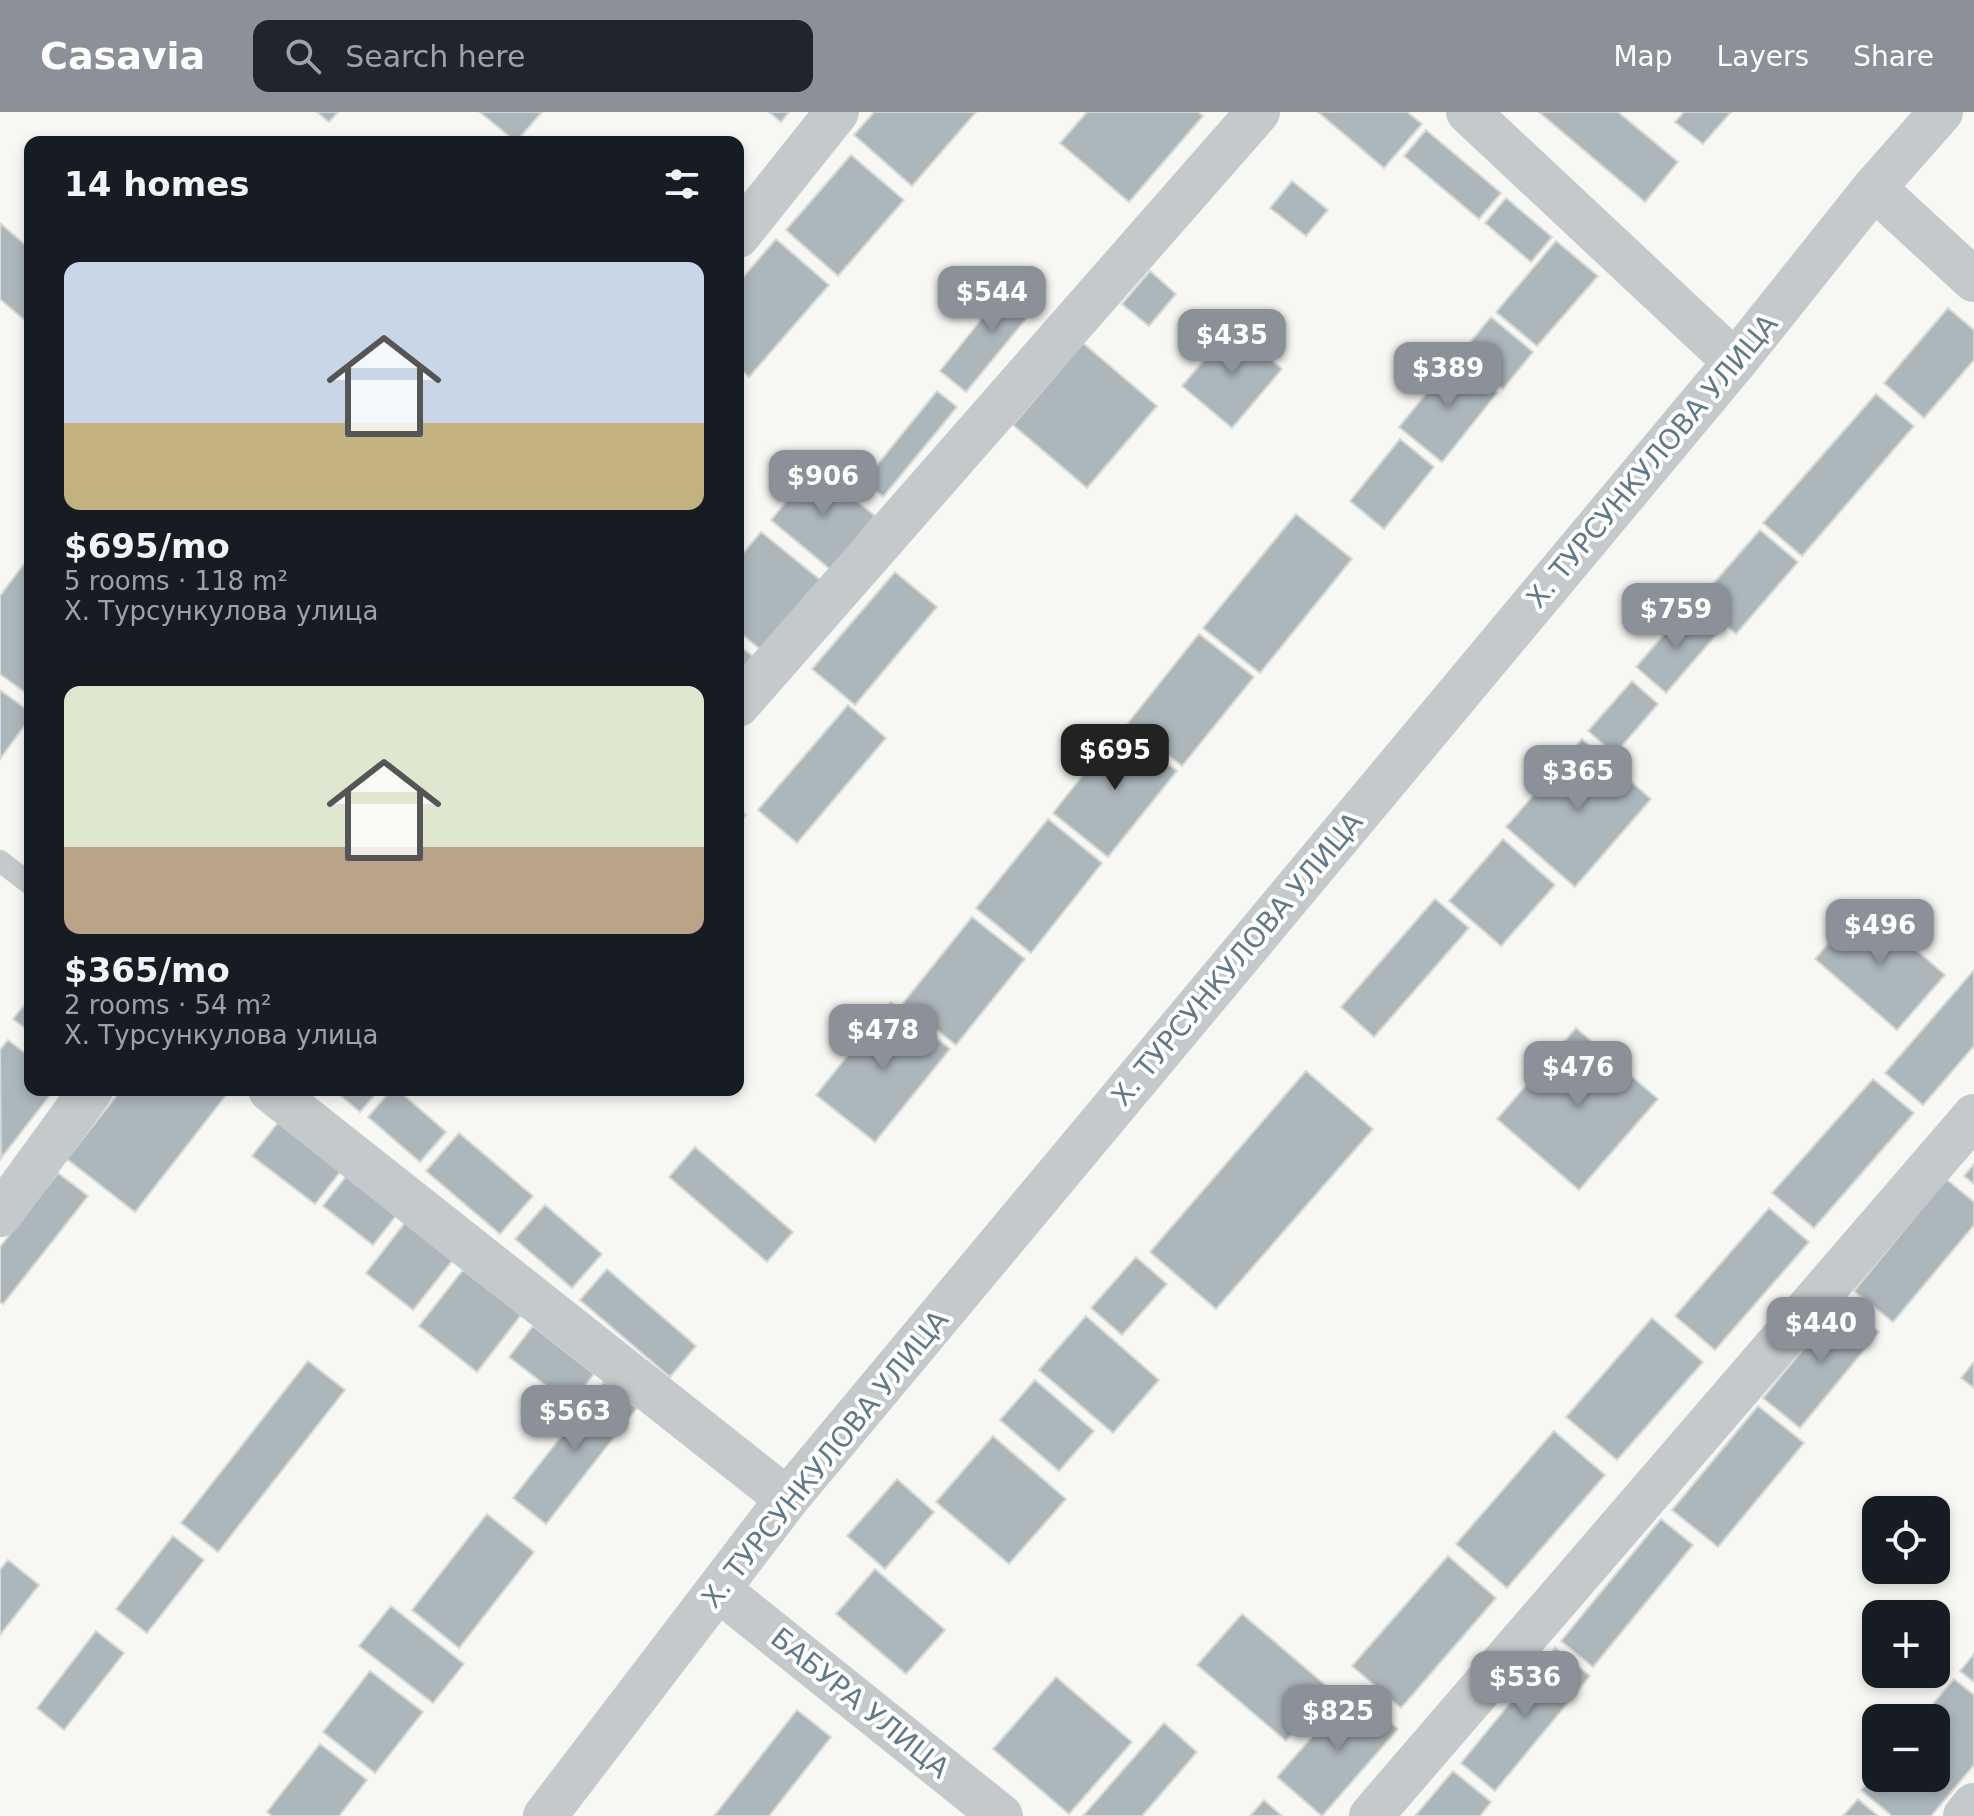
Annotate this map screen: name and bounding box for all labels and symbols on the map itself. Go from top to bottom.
pin: $544 [945,266,1039,334]
street label: Х. ТУРСУНКУЛОВА УЛИЦА [1519,308,1785,614]
pin: $435 [1185,309,1279,377]
pin: $389 [1401,342,1495,410]
pin: $906 [776,450,870,518]
pin: $759 [1629,583,1723,651]
pin: $695 [1068,724,1162,792]
pin: $365 [1531,745,1625,813]
street label: Х. ТУРСУНКУЛОВА УЛИЦА [1104,806,1370,1112]
pin: $496 [1833,899,1927,967]
pin: $478 [836,1004,930,1072]
pin: $476 [1531,1041,1625,1109]
pin: $440 [1774,1297,1868,1365]
street label: Х. ТУРСУНКУЛОВА УЛИЦА [695,1304,955,1614]
pin: $563 [528,1385,622,1453]
street label: БАБУРА УЛИЦА [764,1621,956,1785]
pin: $536 [1478,1651,1572,1719]
pin: $825 [1291,1685,1385,1753]

